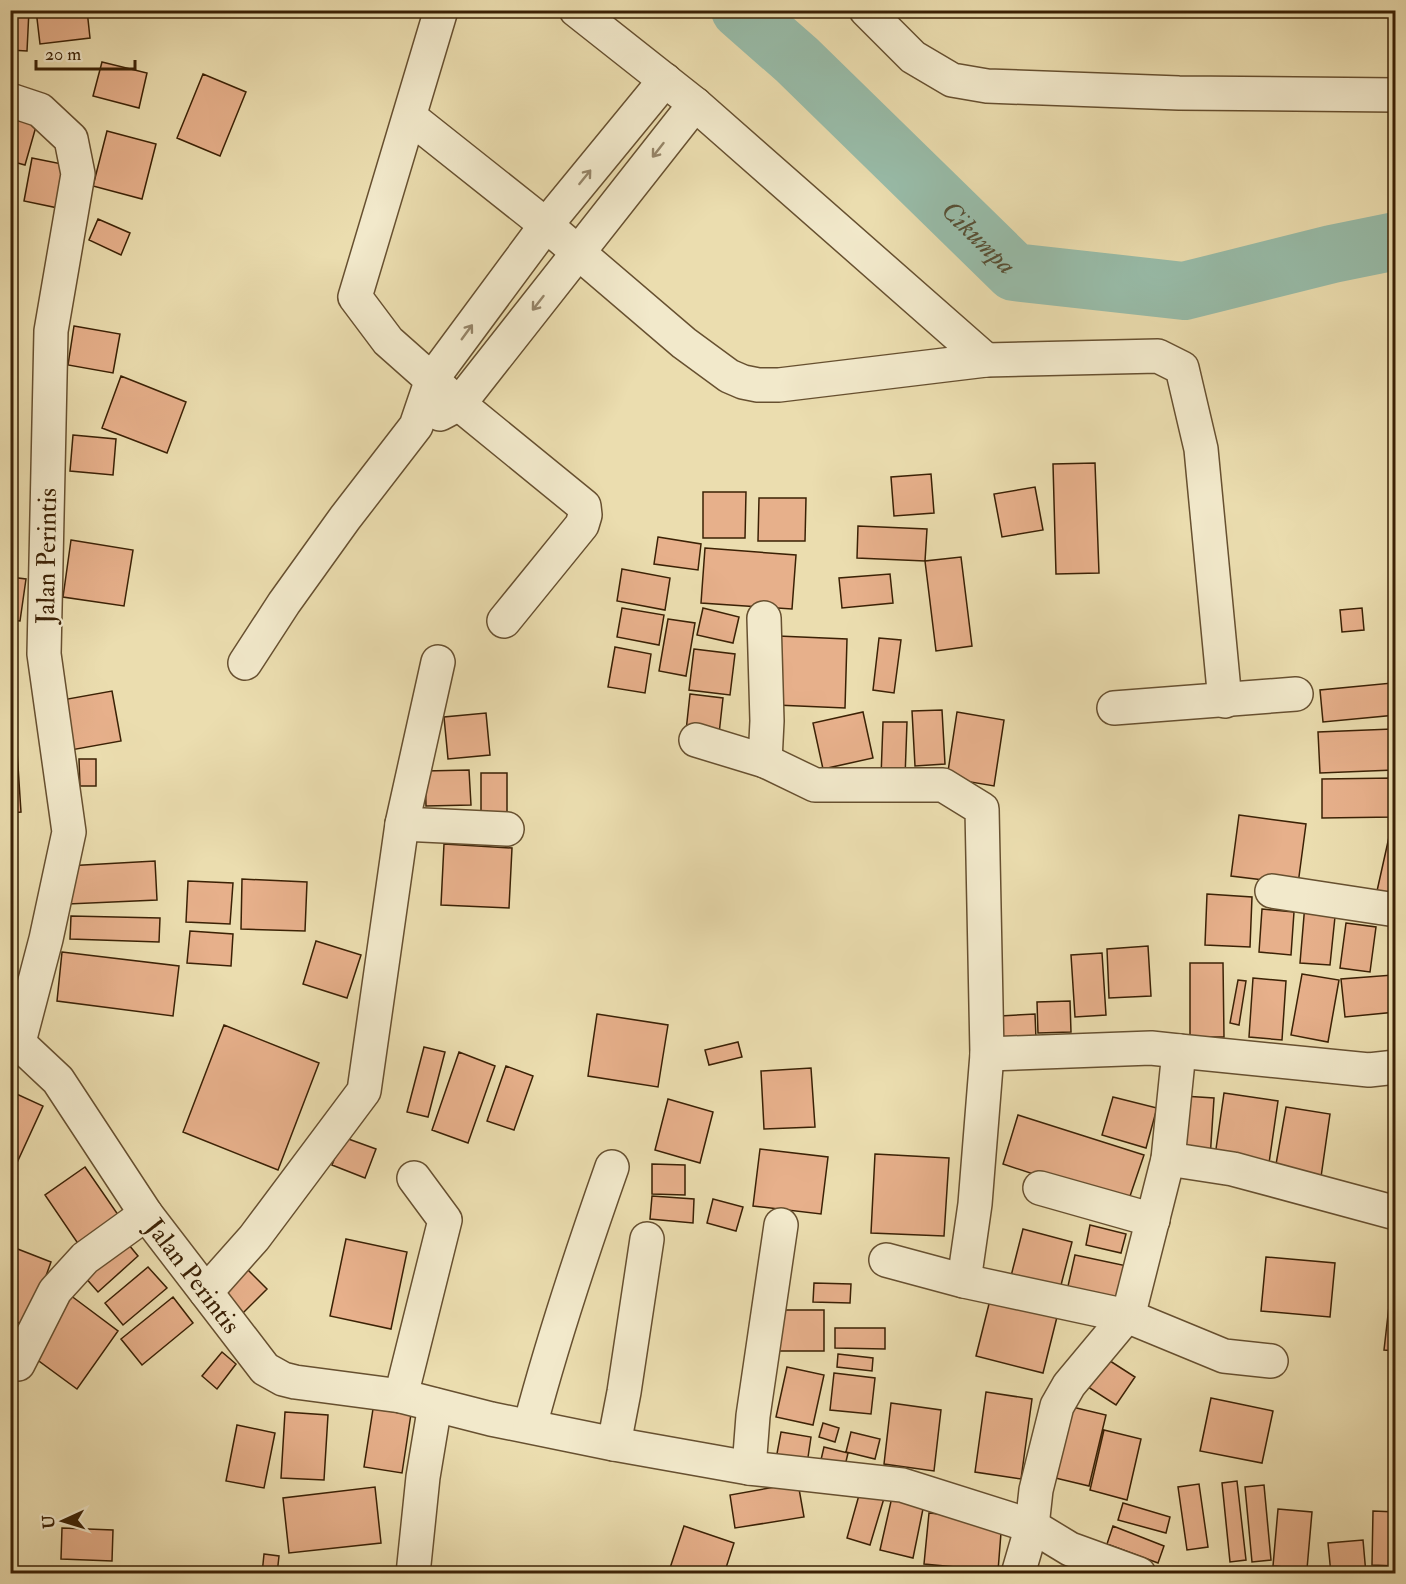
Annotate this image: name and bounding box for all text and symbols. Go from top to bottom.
scale bar [36,33,135,71]
text: 20 m [45,43,81,66]
one-way arrow [652,141,665,157]
one-way arrow [579,169,592,185]
water label: Cikumpa [934,194,1023,282]
one-way arrow [532,295,545,311]
one-way arrow [461,325,473,341]
street label: Jalan Perintis [30,487,64,625]
street label: Jalan Perintis [138,1212,247,1340]
north arrow [33,1491,93,1551]
text: U [39,1514,59,1529]

